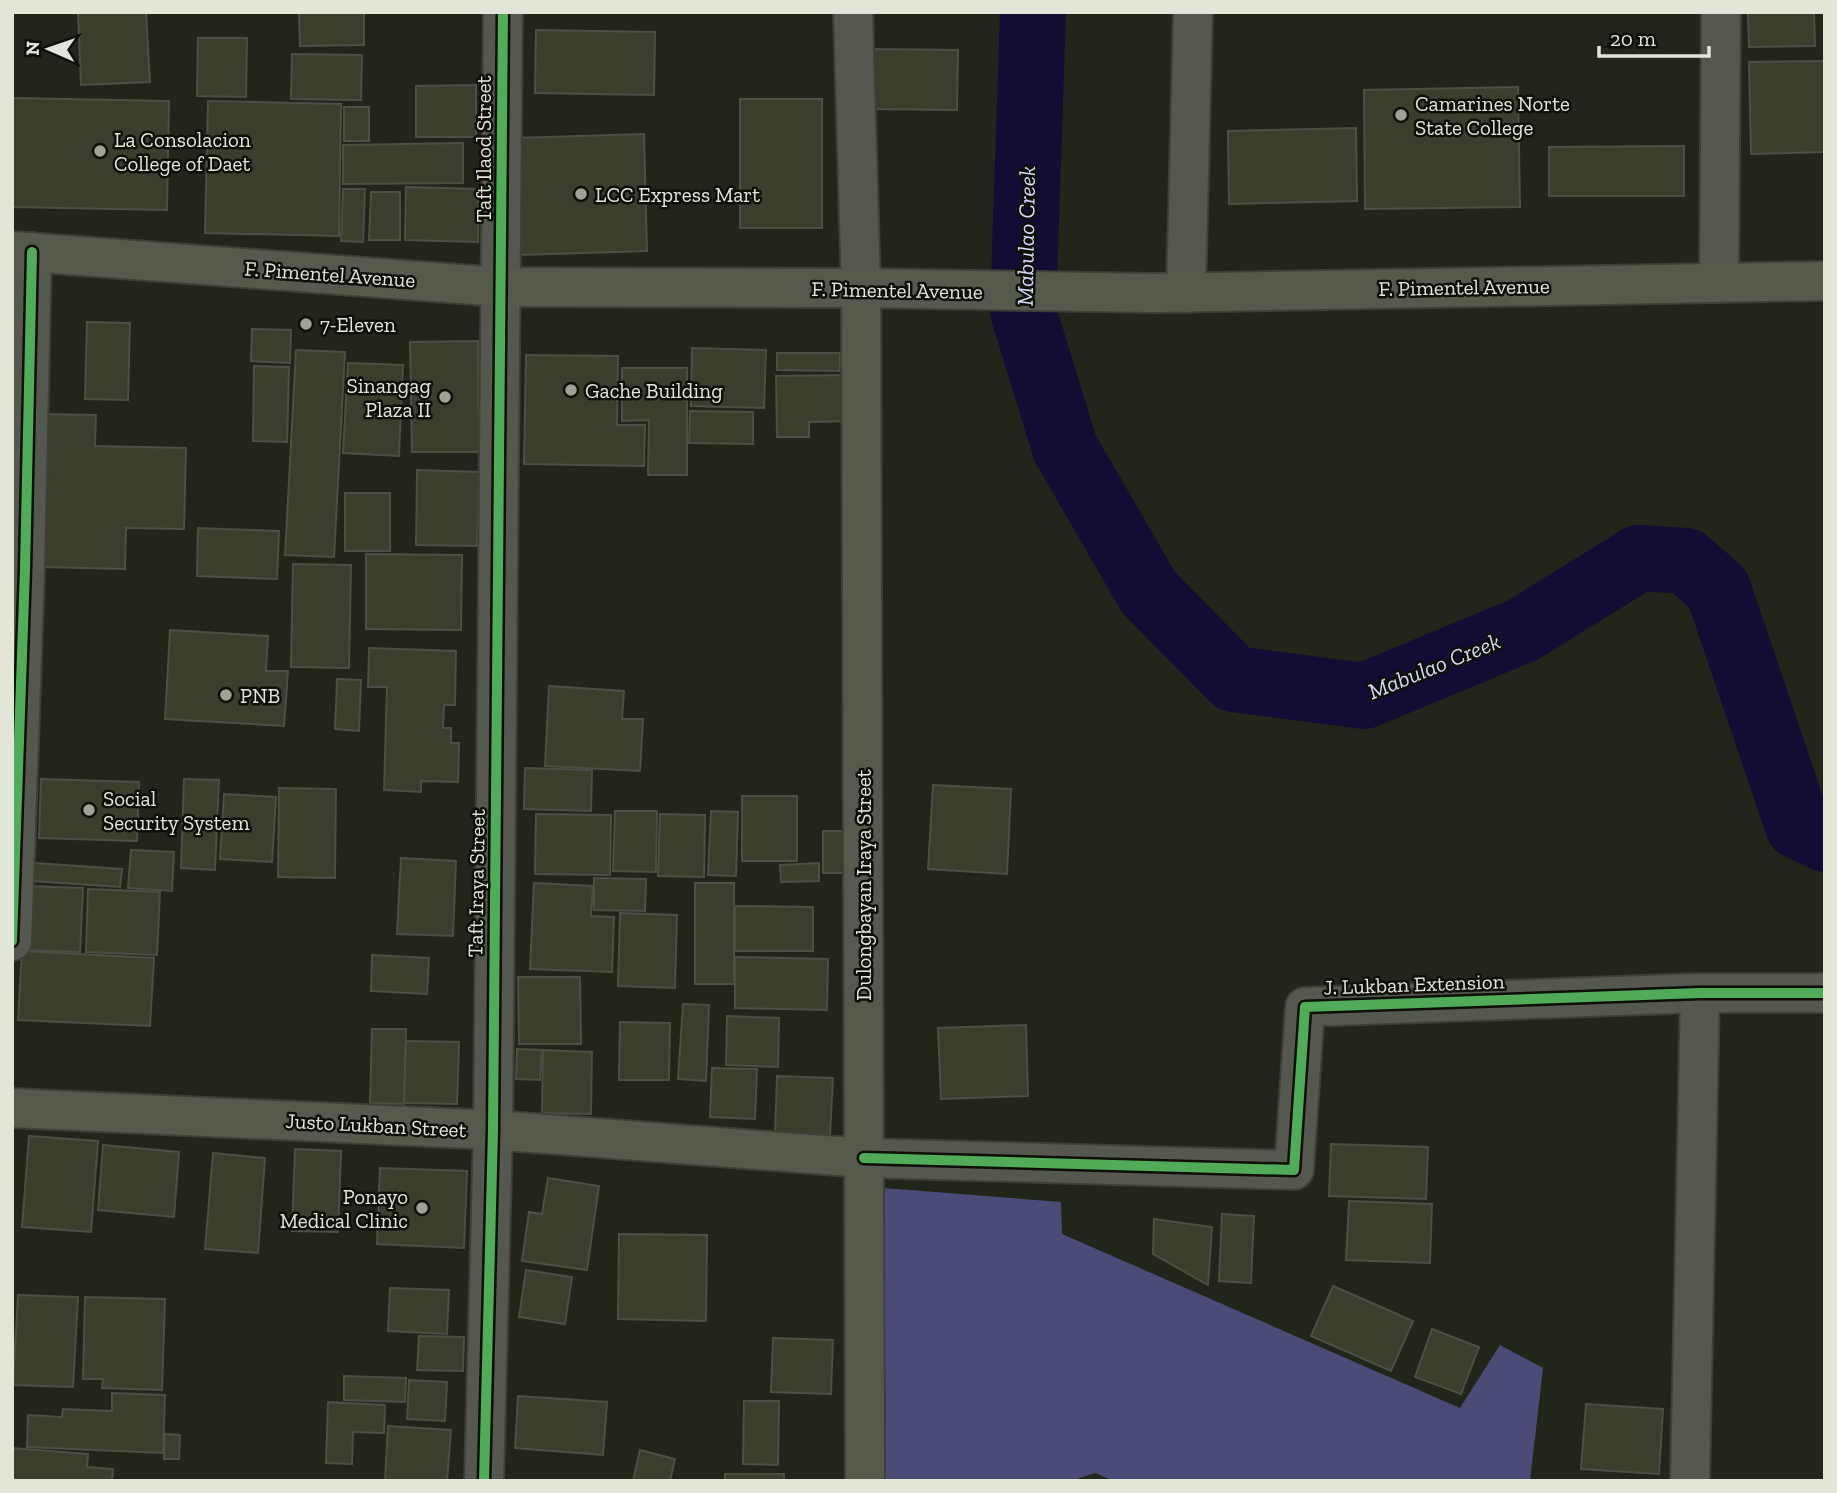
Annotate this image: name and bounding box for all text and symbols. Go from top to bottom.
north arrow [14,14,84,84]
scale bar [1599,14,1709,58]
text: 20 m [1610,26,1656,51]
text: N [21,41,44,56]
street label: Taft Ilaod Street [471,75,496,222]
place label: Camarines Norte State College [1415,91,1570,140]
marker: Camarines Norte State College [1393,107,1409,123]
place label: La Consolacion College of Daet [114,127,251,176]
marker: La Consolacion College of Daet [92,143,108,159]
water label: Mabulao Creek [1011,166,1041,306]
place label: LCC Express Mart [595,182,760,207]
marker: LCC Express Mart [573,186,589,202]
street label: F. Pimentel Avenue [244,256,416,292]
street label: F. Pimentel Avenue [1378,273,1550,301]
street label: F. Pimentel Avenue [811,276,983,304]
place label: 7-Eleven [320,312,396,337]
marker: 7-Eleven [298,316,314,332]
place label: Sinangag Plaza II [347,373,431,422]
place label: Gache Building [585,378,723,403]
marker: Gache Building [563,382,579,398]
marker: Sinangag Plaza II [437,389,453,405]
water label: Mabulao Creek [1364,627,1504,705]
place label: PNB [240,683,280,708]
marker: PNB [218,687,234,703]
street label: Dulongbayan Iraya Street [851,769,876,1001]
place label: Social Security System [103,786,250,835]
marker: Social Security System [81,802,97,818]
street label: Taft Iraya Street [462,809,490,957]
street label: J. Lukban Extension [1323,968,1505,1000]
street label: Justo Lukban Street [285,1108,467,1142]
place label: Ponayo Medical Clinic [280,1184,408,1233]
marker: Ponayo Medical Clinic [414,1200,430,1216]

